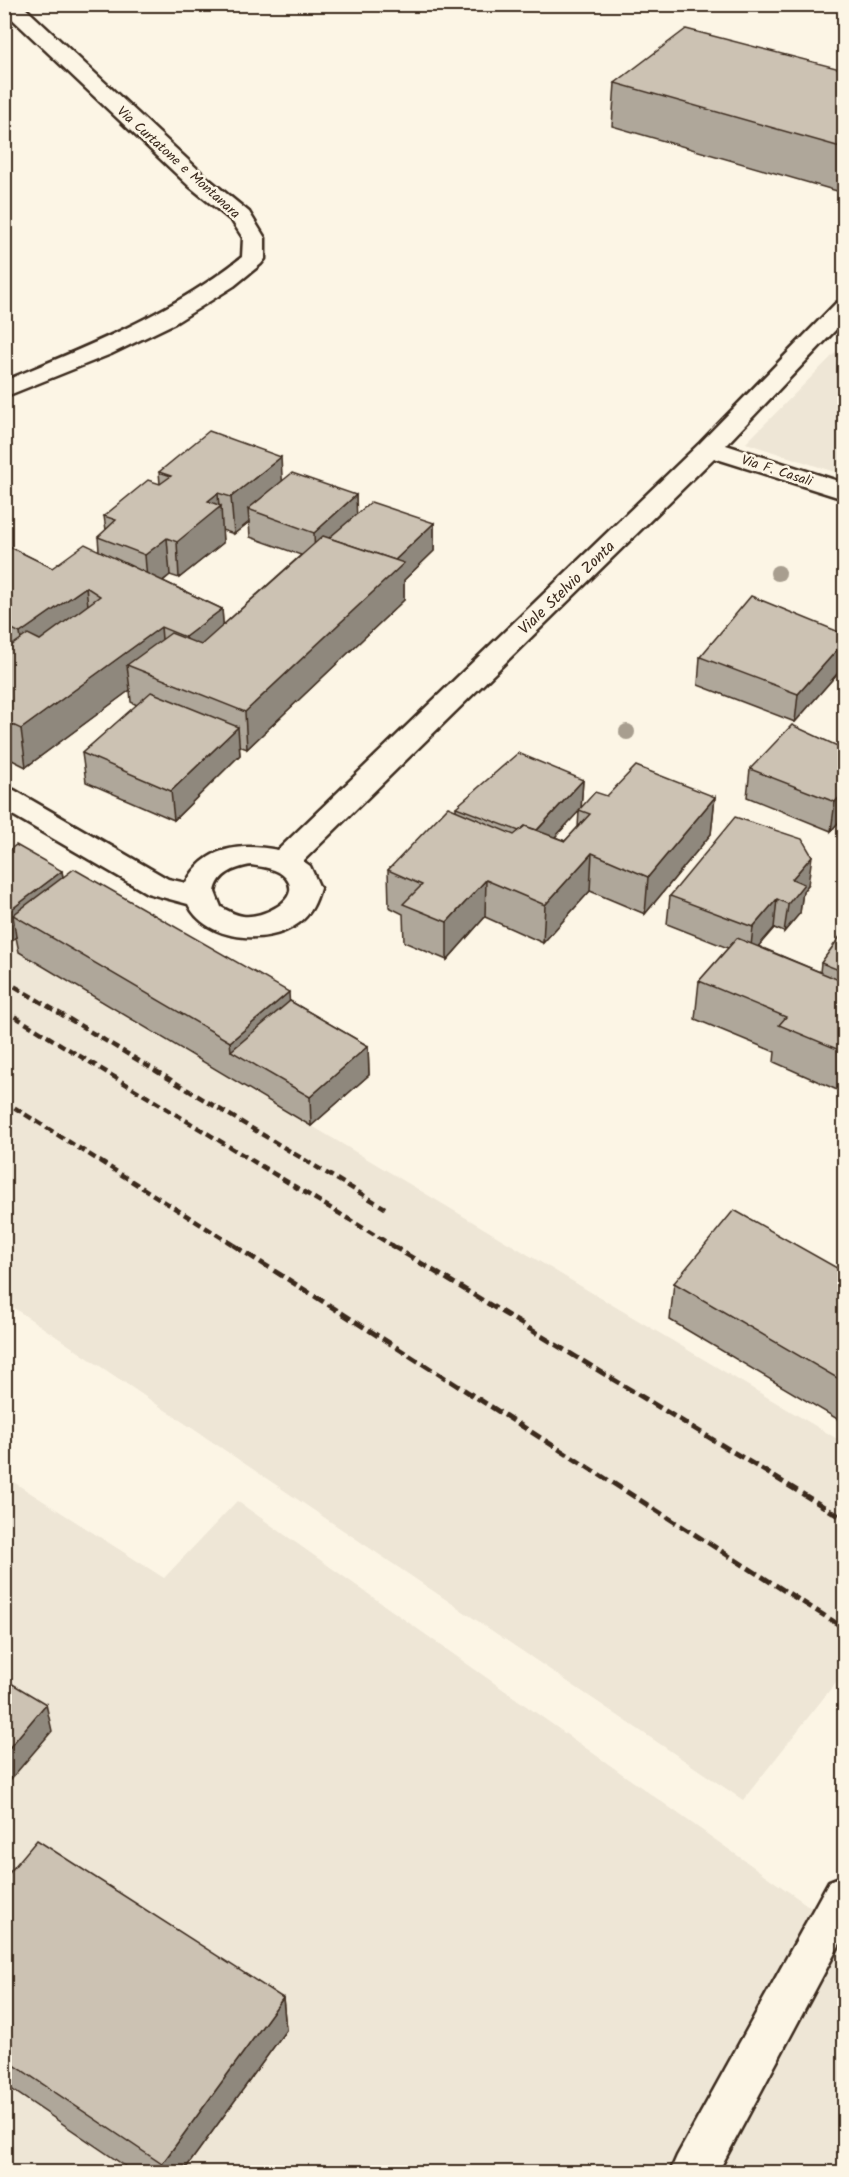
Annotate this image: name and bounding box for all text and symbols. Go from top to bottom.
street label: Via Curtatone e Montanara [112,101,245,224]
street label: Via F. Casali [738,449,816,493]
street label: Viale Stelvio Zonta [513,535,621,641]

